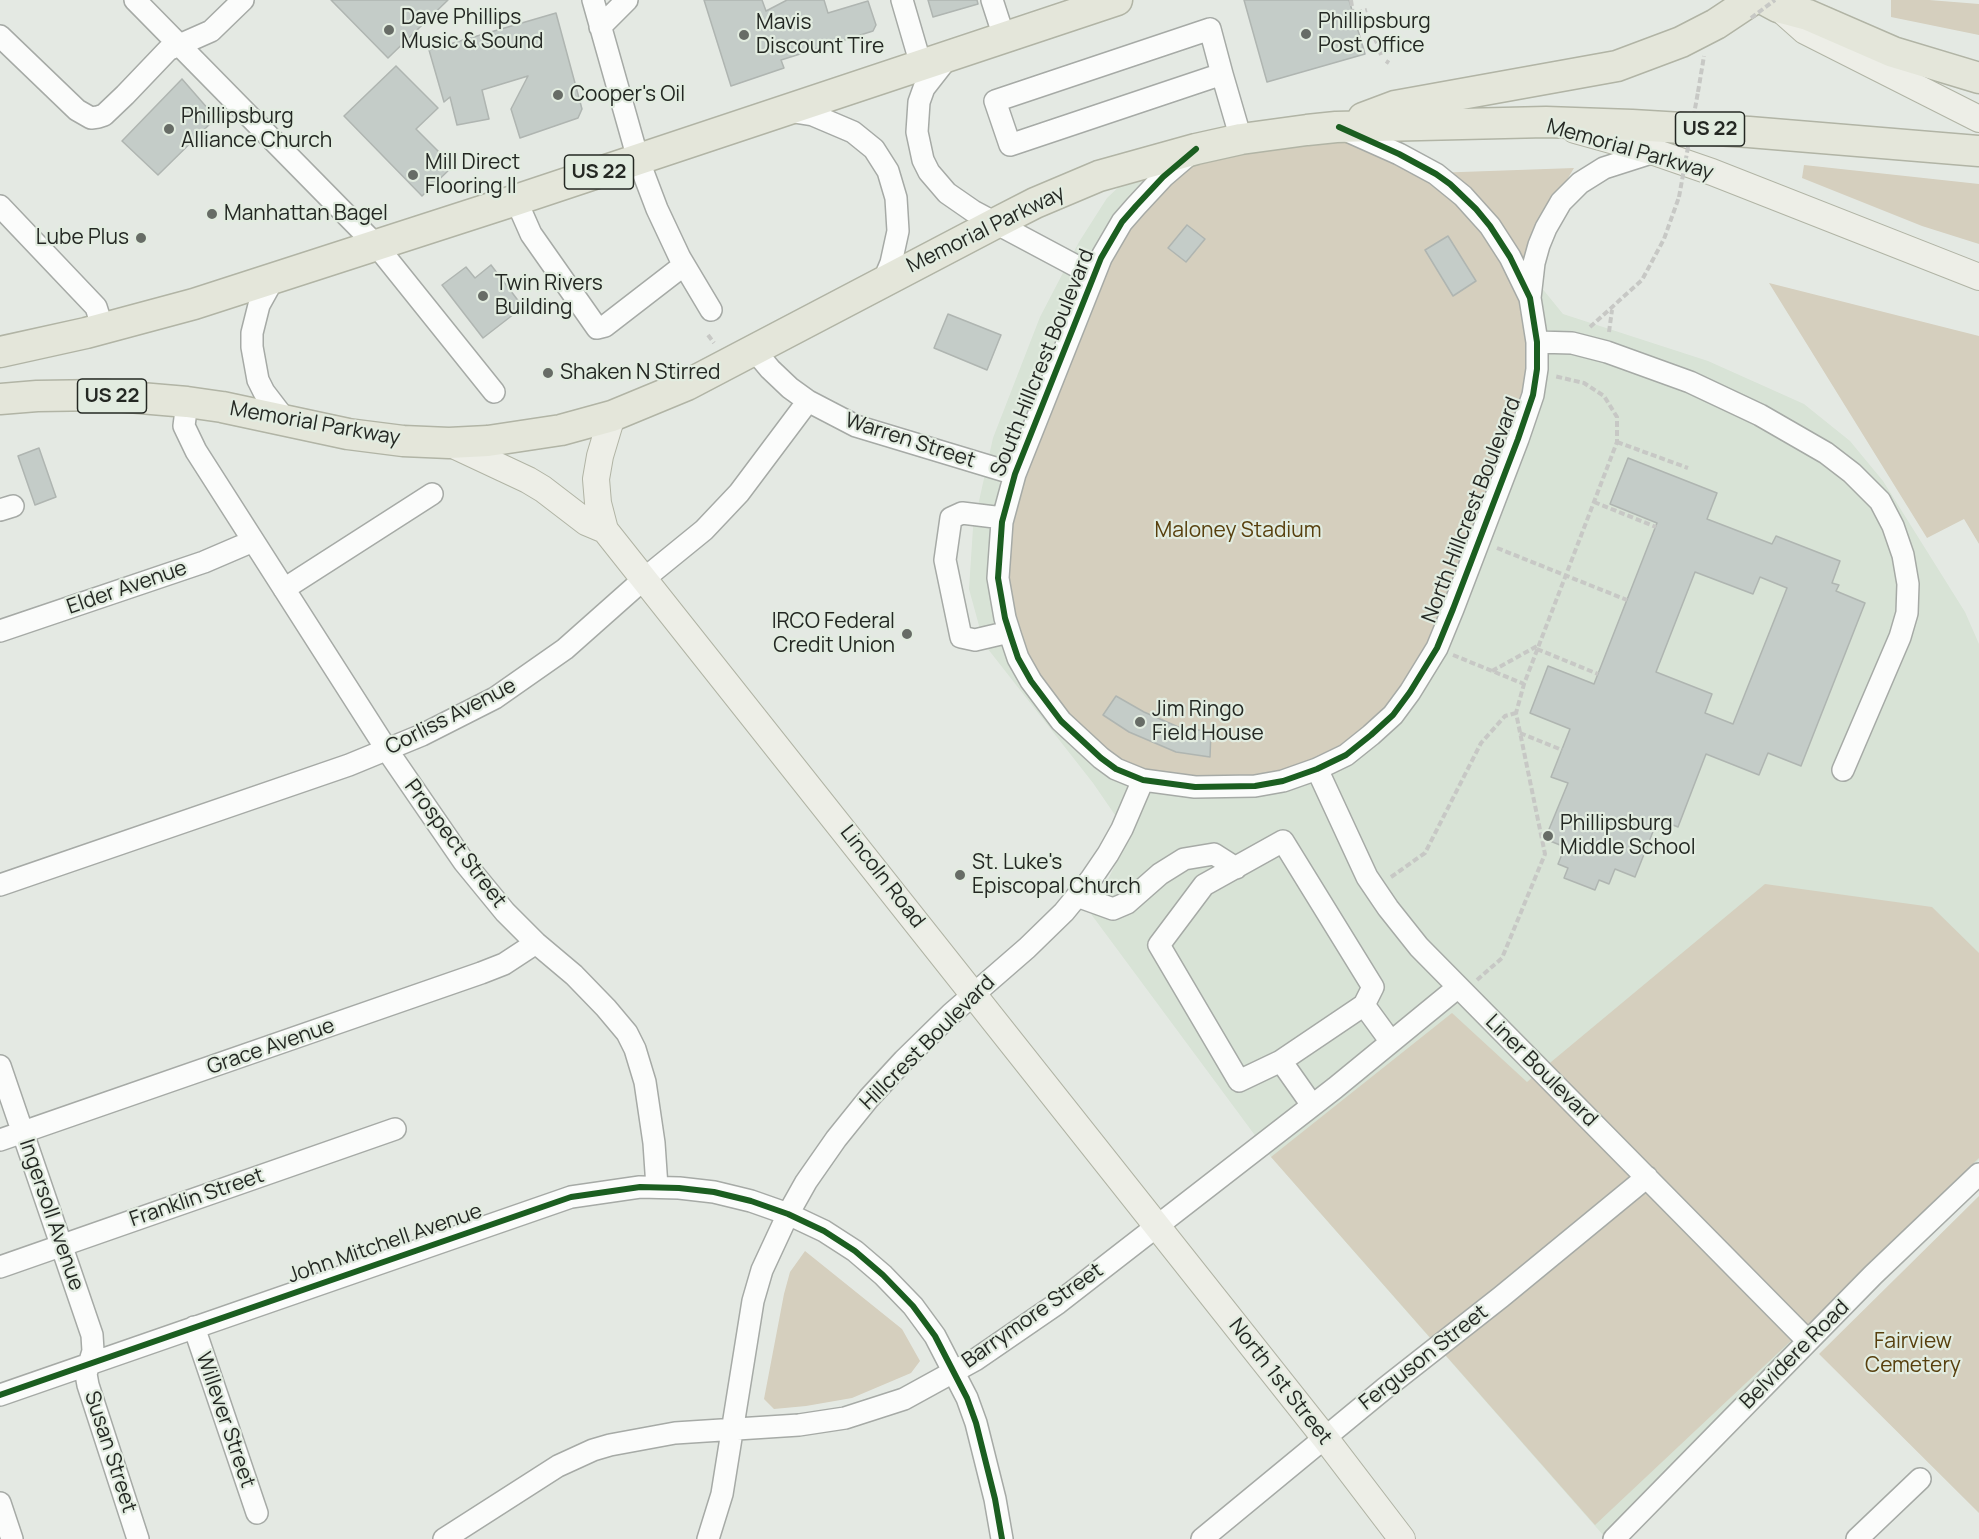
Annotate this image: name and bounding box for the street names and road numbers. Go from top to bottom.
road number: US 22 [1676,112,1744,146]
street label: Memorial Parkway [1544,114,1716,186]
road number: US 22 [564,155,634,189]
street label: Memorial Parkway [903,181,1069,279]
street label: South Hillcrest Boulevard [986,246,1100,480]
road number: US 22 [78,379,146,413]
street label: North Hillcrest Boulevard [1417,394,1527,626]
street label: Memorial Parkway [228,397,402,451]
street label: Warren Street [842,408,978,474]
street label: Elder Avenue [64,556,190,620]
street label: Corliss Avenue [382,673,520,761]
street label: Prospect Street [399,775,511,913]
street label: Lincoln Road [834,821,930,933]
street label: Hillcrest Boulevard [855,970,1001,1116]
street label: Liner Boulevard [1480,1010,1602,1132]
street label: Grace Avenue [204,1013,338,1081]
street label: Ingersoll Avenue [13,1136,89,1294]
street label: Franklin Street [127,1163,267,1233]
street label: John Mitchell Avenue [284,1199,486,1289]
street label: Barrymore Street [958,1258,1108,1374]
street label: Belvidere Road [1735,1295,1855,1415]
street label: Ferguson Street [1355,1300,1493,1416]
street label: North 1st Street [1223,1314,1337,1450]
street label: Willever Street [190,1349,260,1491]
street label: Susan Street [78,1388,142,1516]

